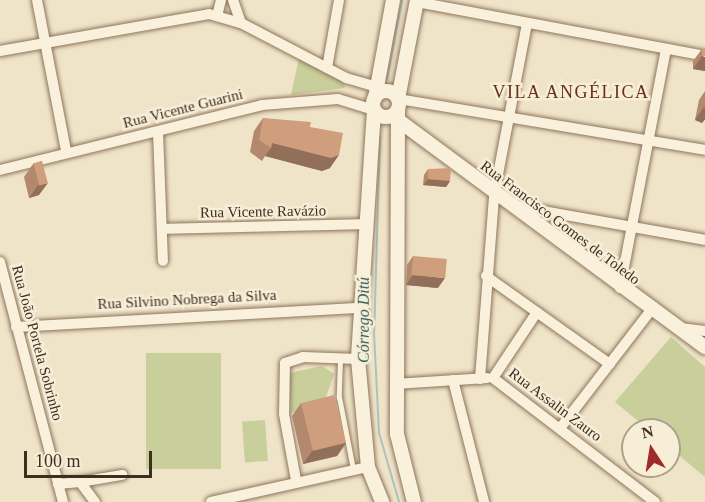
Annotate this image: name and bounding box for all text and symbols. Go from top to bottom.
district label: VILA ANGÉLICA [492,81,650,103]
street label: Rua Vicente Guarini [121,85,245,133]
street label: Rua Francisco Gomes de Toledo [476,157,644,289]
street label: Rua Vicente Ravázio [200,202,326,222]
street label: Rua João Portela Sobrinho [8,263,66,423]
water label: Córrego Ditú [354,277,374,363]
street label: Rua Silvino Nobrega da Silva [97,286,277,314]
street label: Rua Assalin Zauro [505,364,605,446]
north arrow [621,418,681,478]
text: N [640,422,655,441]
scale bar [27,439,154,477]
text: 100 m [35,451,81,471]

